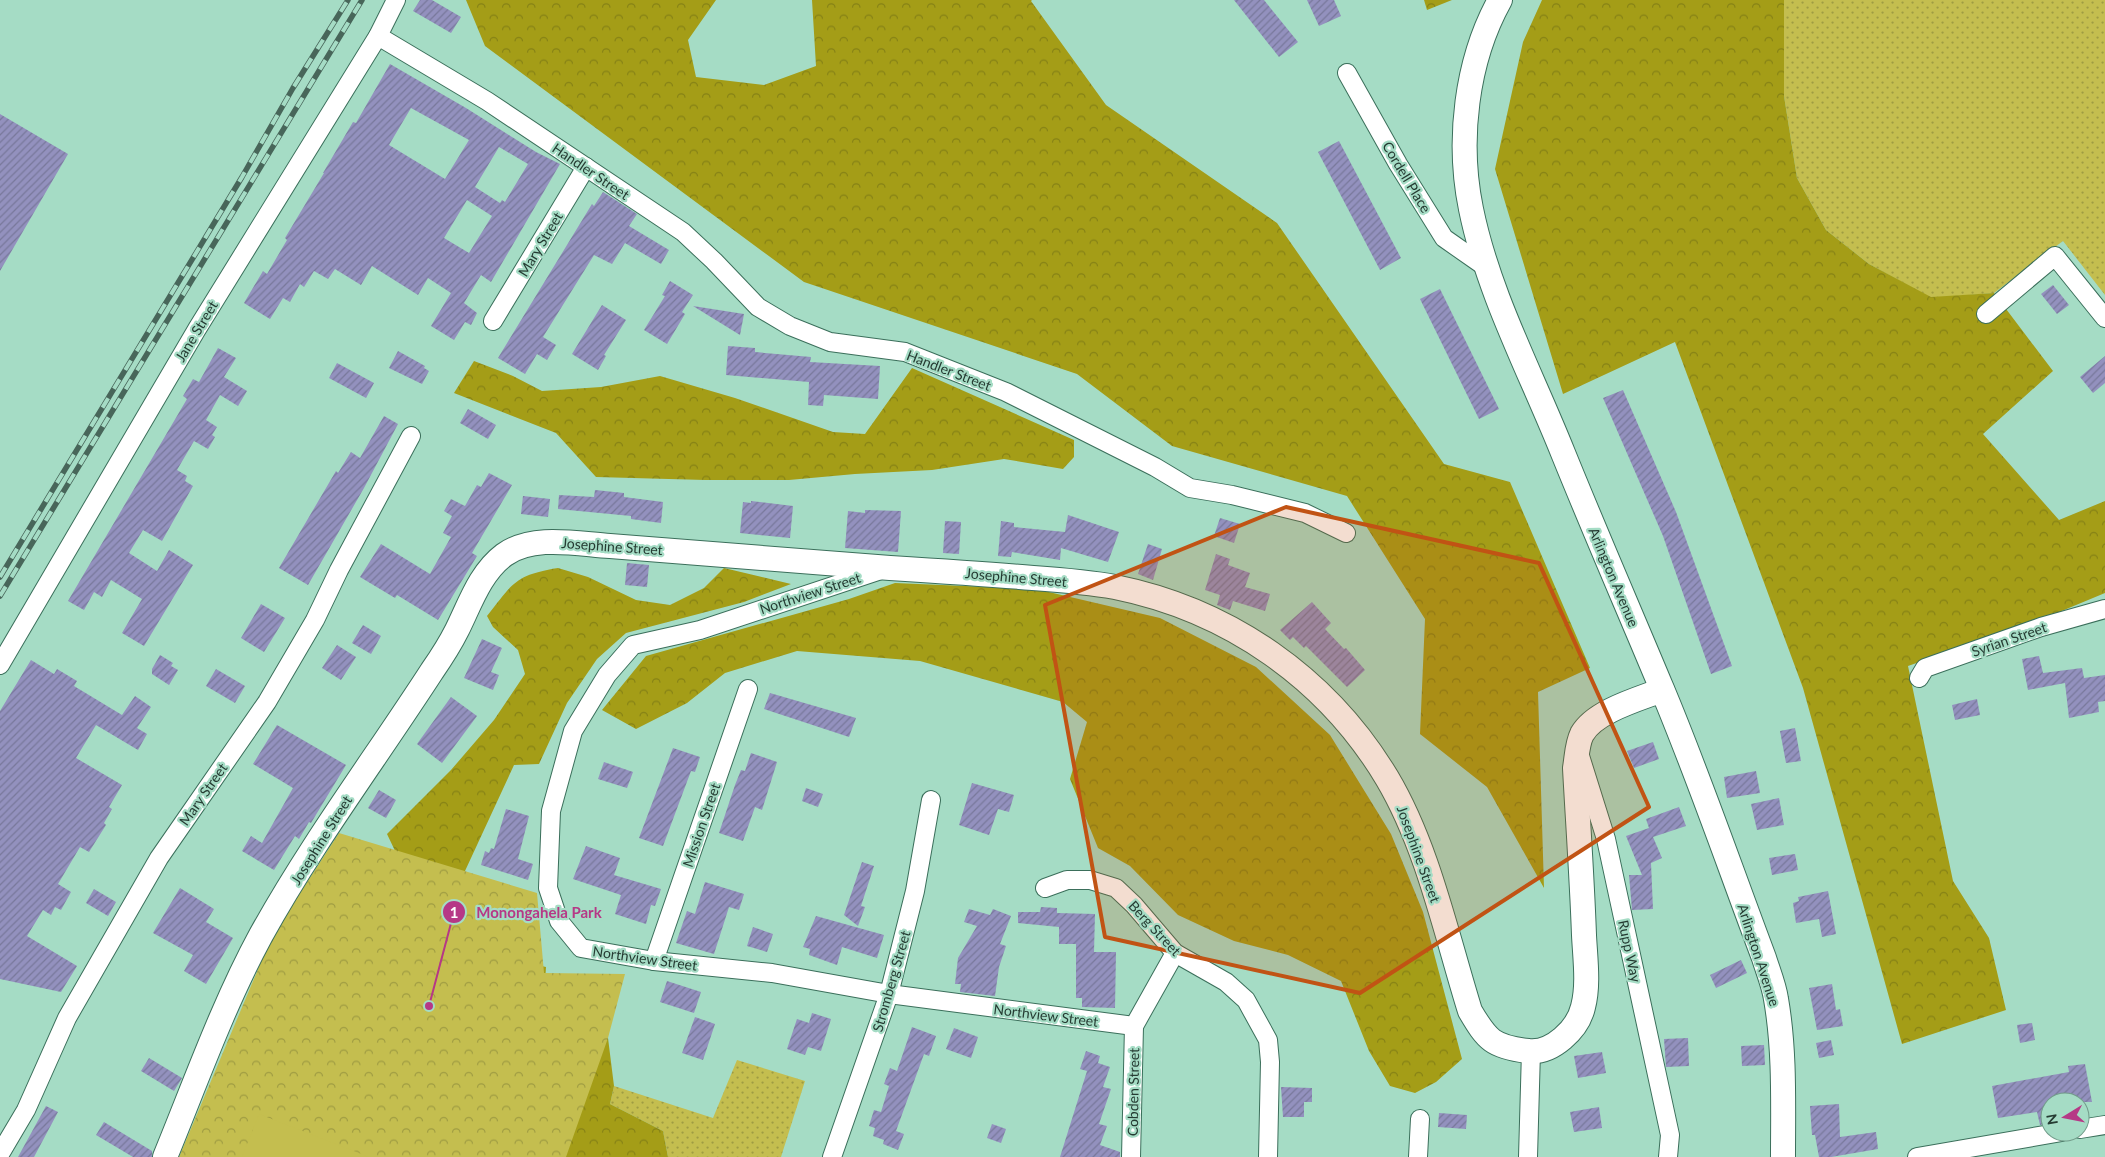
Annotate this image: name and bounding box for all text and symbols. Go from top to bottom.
street label: Cordell Place [1379,138,1435,216]
street label: Handler Street [549,139,633,203]
street label: Mary Street [514,209,566,279]
street label: Jane Street [171,297,221,365]
street label: Handler Street [904,346,994,394]
street label: Arlington Avenue [1585,525,1643,629]
street label: Josephine Street [561,534,663,558]
street label: Josephine Street [965,564,1067,590]
street label: Northview Street [757,569,863,617]
street label: Syrian Street [1969,618,2049,660]
street label: Mary Street [175,760,231,828]
street label: Mission Street [679,781,723,869]
street label: Josephine Street [287,792,355,888]
street label: Josephine Street [1394,803,1444,905]
callout: Monongahela Park [441,897,611,927]
street label: Berg Street [1125,897,1185,959]
street label: Arlington Avenue [1734,902,1784,1008]
text: 1 [450,903,458,921]
text: Monongahela Park [476,903,603,921]
street label: Rupp Way [1615,918,1645,984]
street label: Stromberg Street [868,928,914,1034]
street label: Northview Street [592,942,698,974]
street label: Northview Street [993,1000,1099,1030]
street label: Cobden Street [1124,1048,1142,1136]
north arrow [2040,1092,2090,1142]
text: N [2042,1113,2061,1126]

